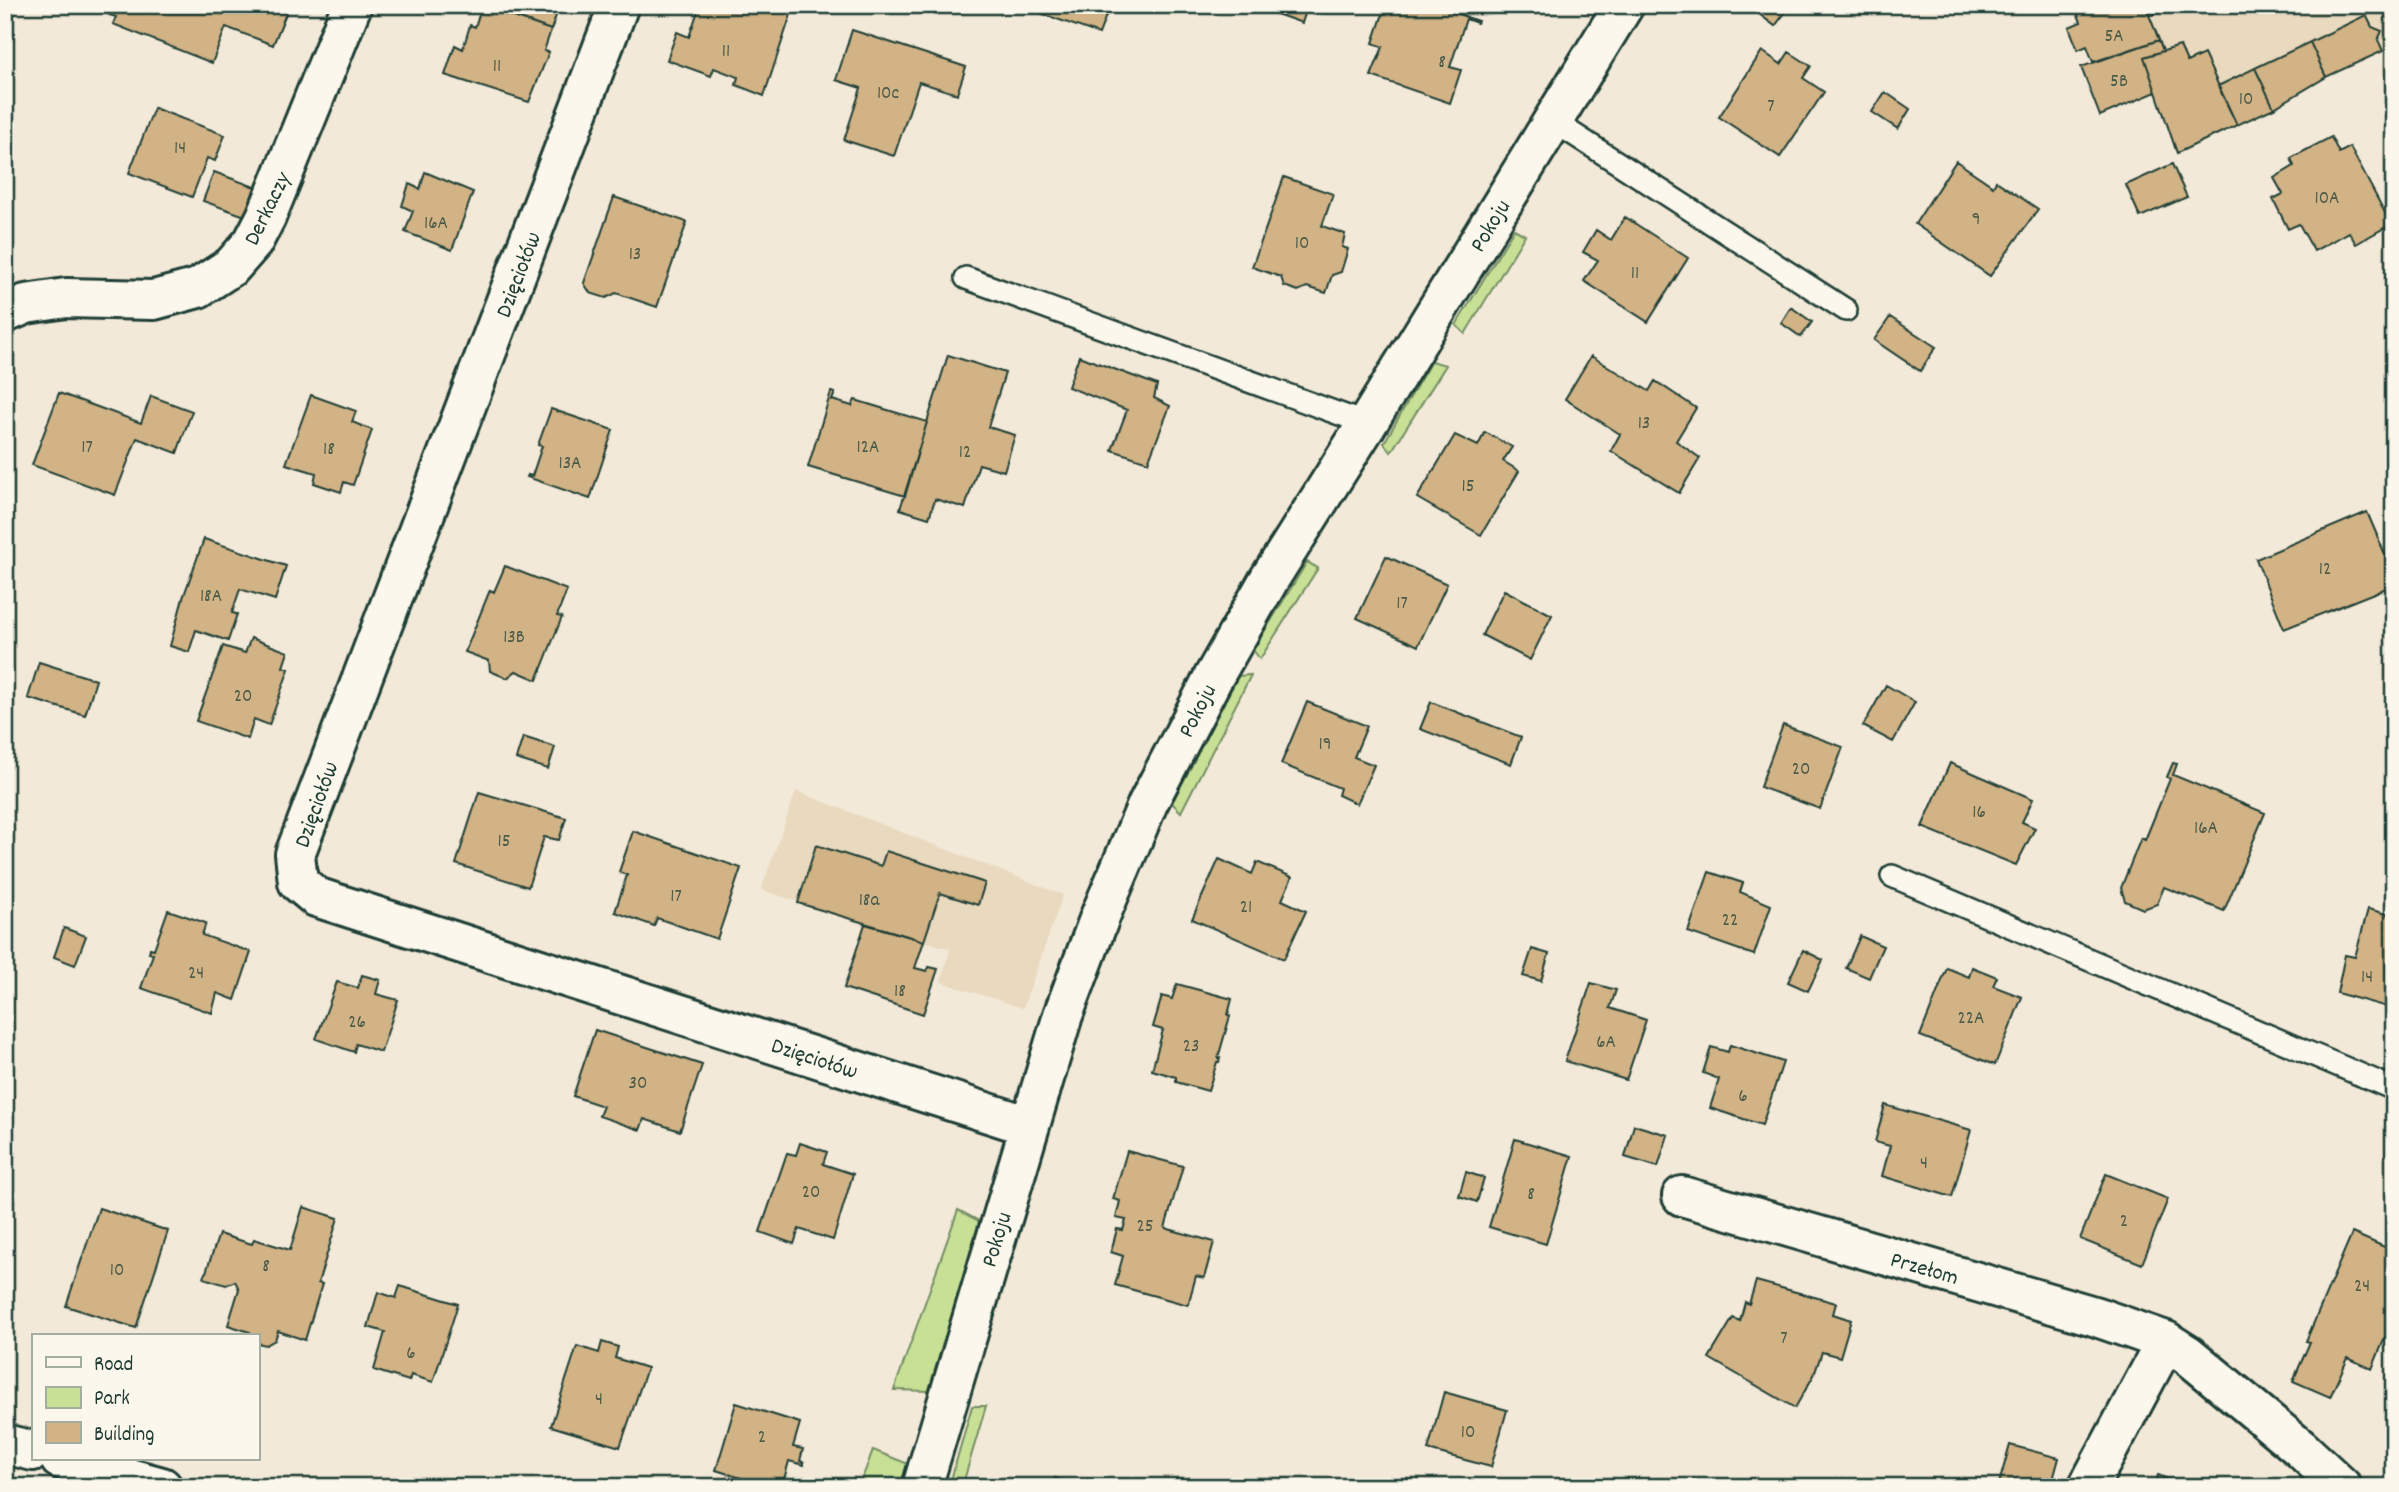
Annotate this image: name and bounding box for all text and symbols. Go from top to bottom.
house number: 5A [2104,24,2124,51]
house number: 11 [722,39,730,66]
house number: 8 [1438,50,1446,77]
house number: 11 [493,54,501,81]
house number: 5B [2110,69,2128,96]
house number: 10c [877,81,899,108]
house number: 10 [2239,87,2253,114]
house number: 7 [1767,94,1775,121]
house number: 14 [174,136,186,163]
street label: Derkaczy [237,167,301,252]
house number: 10A [2315,186,2339,213]
street label: Pokoju [1463,194,1521,259]
house number: 9 [1972,207,1980,234]
house number: 16A [424,211,448,238]
street label: Dzięciołów [489,228,552,323]
house number: 10 [1295,231,1309,258]
house number: 13 [629,242,641,269]
house number: 11 [1631,261,1639,288]
house number: 13 [1638,411,1650,438]
house number: 17 [81,435,93,462]
house number: 12A [857,435,879,462]
house number: 18 [323,437,335,464]
house number: 12 [959,440,971,467]
house number: 13A [559,451,581,478]
house number: 15 [1462,474,1474,501]
house number: 12 [2319,557,2331,584]
house number: 18A [200,584,222,611]
house number: 17 [1396,591,1408,618]
house number: 13B [503,625,525,652]
street label: Pokoju [1172,679,1227,744]
house number: 20 [234,684,252,711]
house number: 19 [1319,732,1331,759]
house number: 20 [1792,757,1810,784]
street label: Dzięciołów [287,758,349,853]
house number: 16 [1972,800,1986,827]
house number: 16A [2194,816,2218,843]
house number: 15 [498,829,510,856]
house number: 17 [670,884,682,911]
house number: 18a [859,888,880,915]
house number: 21 [1240,895,1252,922]
house number: 22 [1722,908,1738,935]
house number: 24 [188,961,204,988]
house number: 14 [2361,965,2373,992]
house number: 18 [894,979,906,1006]
house number: 22A [1958,1006,1984,1033]
house number: 26 [348,1010,366,1037]
house number: 6A [1596,1030,1616,1057]
street label: Dzięciołów [766,1031,862,1090]
house number: 23 [1183,1034,1199,1061]
house number: 30 [629,1071,647,1098]
house number: 6 [1738,1084,1748,1111]
house number: 4 [1920,1151,1928,1178]
house number: 20 [802,1180,820,1207]
house number: 8 [1527,1182,1535,1209]
street label: Pokoju [974,1208,1022,1272]
house number: 2 [2120,1209,2128,1236]
house number: 25 [1136,1214,1154,1241]
street label: Przełom [1886,1245,1962,1296]
house number: 8 [262,1254,270,1281]
house number: 10 [110,1258,124,1285]
house number: 24 [2354,1274,2370,1301]
house number: 7 [1780,1326,1788,1353]
legend [32,1334,259,1460]
house number: 6 [406,1341,416,1368]
text: Road [94,1351,133,1381]
text: Park [94,1385,130,1415]
house number: 4 [595,1387,603,1414]
house number: 10 [1461,1420,1475,1447]
text: Building [94,1421,154,1451]
house number: 2 [758,1425,766,1452]

